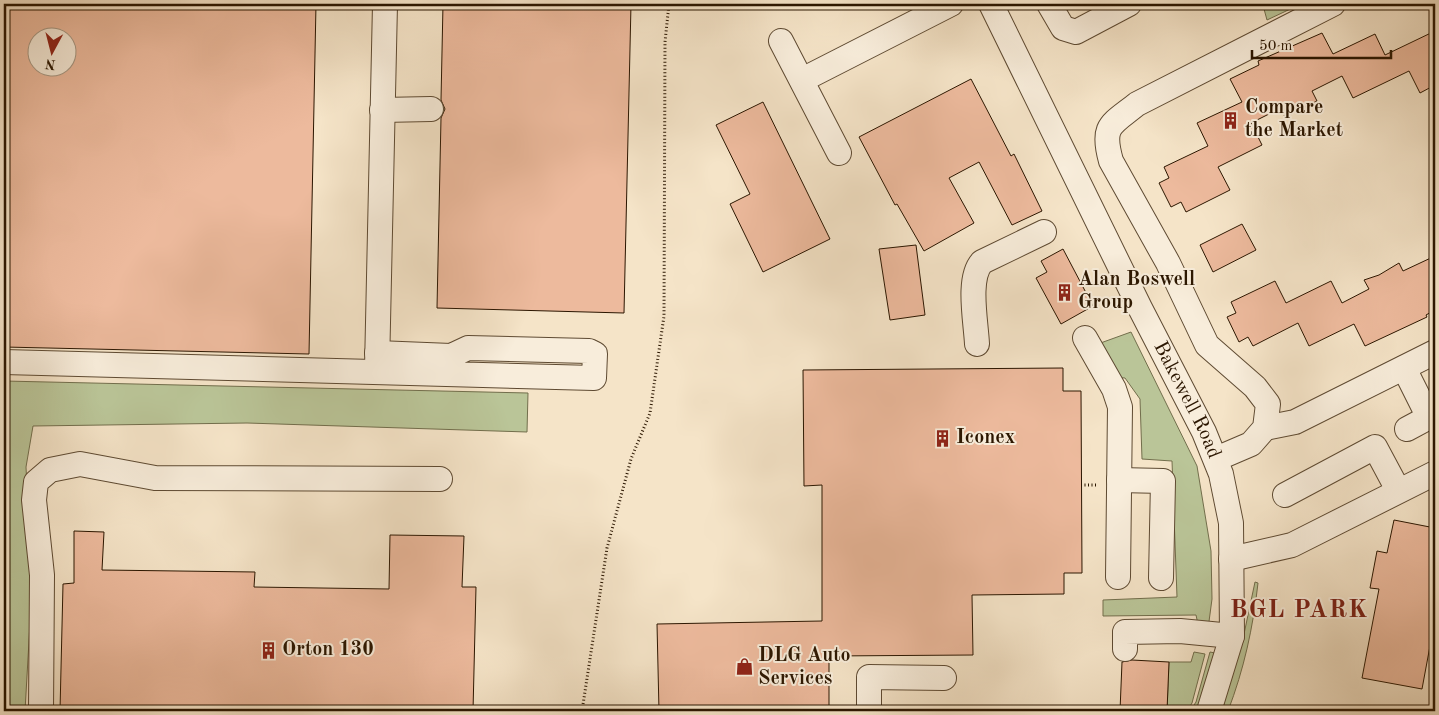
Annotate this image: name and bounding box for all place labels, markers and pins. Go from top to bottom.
place label: Compare the Market [1245,98,1343,141]
building icon: Compare the Market [1221,110,1241,130]
place label: Alan Boswell Group [1078,270,1195,313]
building icon: Alan Boswell Group [1054,282,1074,302]
building icon: Iconex [932,428,952,448]
place label: Iconex [956,428,1015,448]
building icon: Orton 130 [258,640,278,660]
place label: Orton 130 [282,640,374,660]
place label: DLG Auto Services [758,646,851,689]
shop icon: DLG Auto Services [734,657,754,677]

